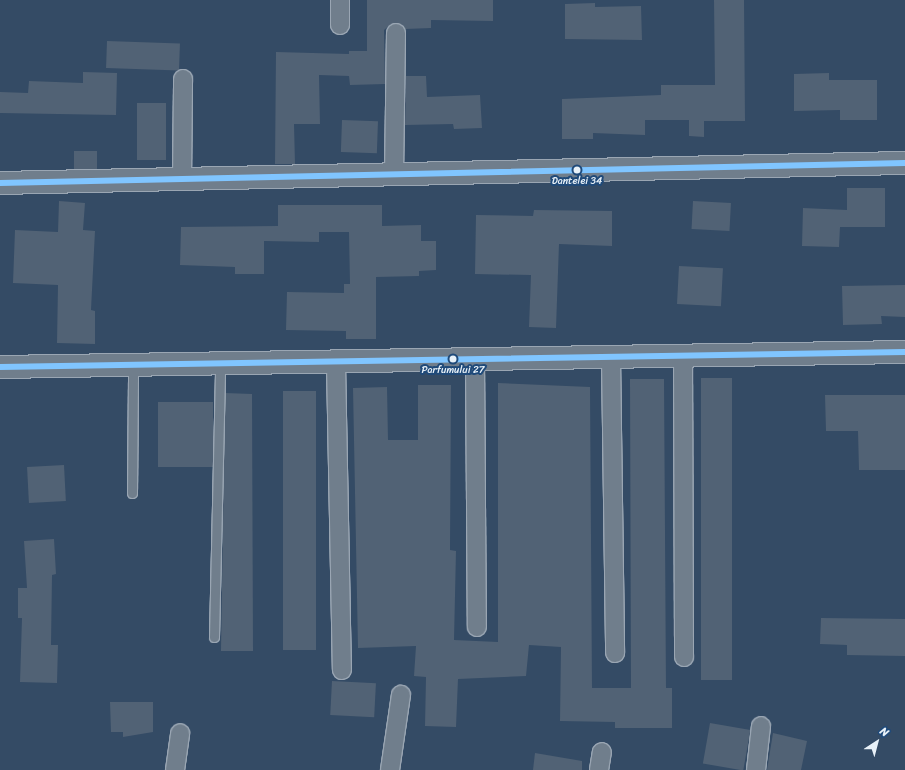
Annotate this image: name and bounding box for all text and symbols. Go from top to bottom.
marker: Dantelei 34 [572,165,582,175]
place label: Dantelei 34 [552,176,602,188]
marker: Parfumului 27 [448,354,458,364]
place label: Parfumului 27 [422,365,484,377]
north arrow [857,722,897,762]
text: N [876,722,893,742]

